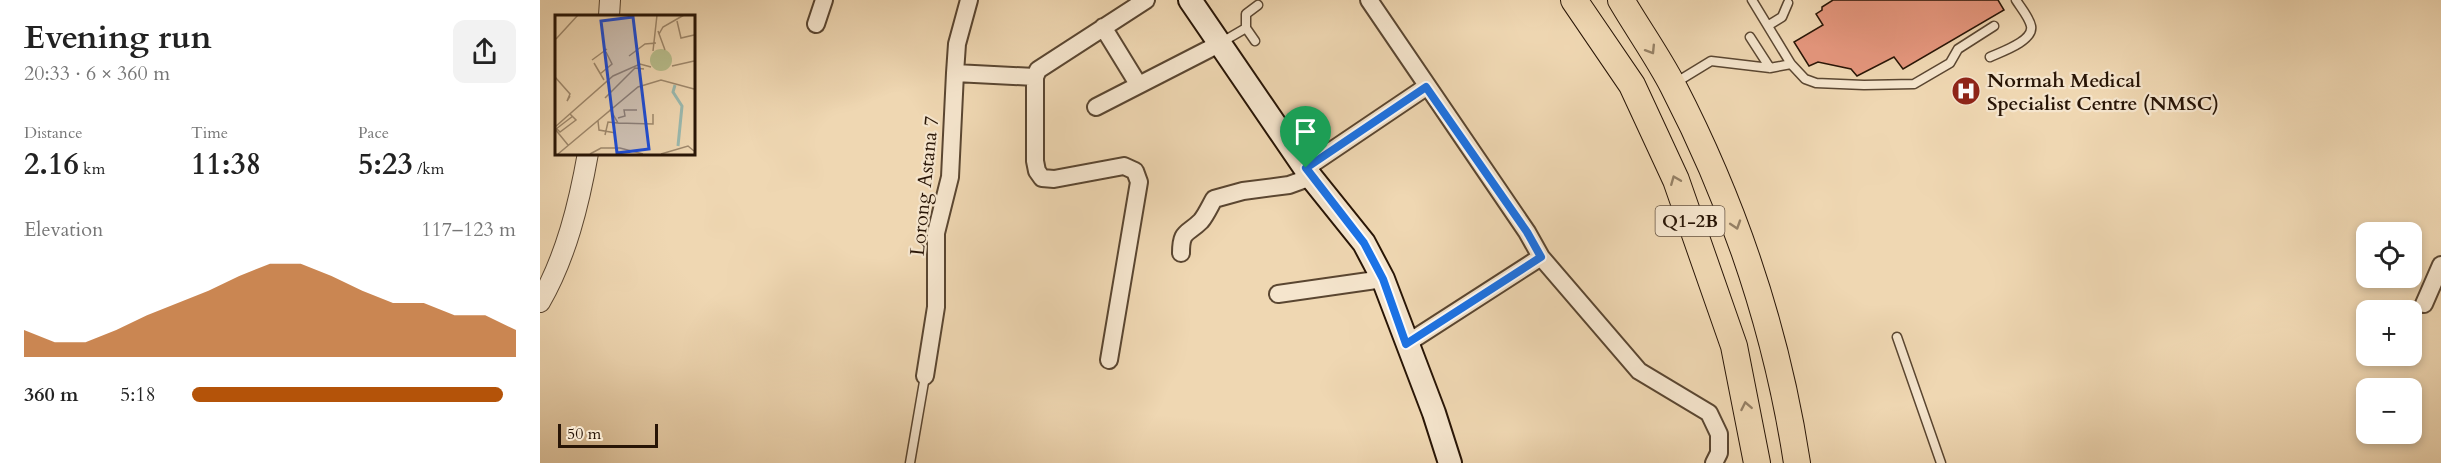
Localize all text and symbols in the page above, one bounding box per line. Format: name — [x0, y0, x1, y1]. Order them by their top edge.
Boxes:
text: Evening run — [24, 15, 212, 60]
inset map — [555, 15, 694, 154]
button: share — [453, 20, 516, 83]
one-way arrow — [1644, 44, 1656, 54]
text: 20:33 · 6 × 360 m — [24, 60, 170, 87]
place label: Normah Medical Specialist Centre (NMSC) — [1987, 67, 2219, 117]
hospital icon: Normah Medical Specialist Centre (NMSC) — [1950, 75, 1982, 107]
pin — [1280, 106, 1331, 168]
street label: Lorong Astana 7 — [904, 115, 945, 257]
icon: arrive — [1289, 115, 1322, 148]
text: Distance — [24, 122, 82, 144]
text: Time — [191, 122, 228, 144]
text: Pace — [358, 122, 389, 144]
text: 2.16 — [24, 144, 79, 185]
text: 11:38 — [191, 144, 261, 185]
text: 5:23 — [358, 144, 413, 185]
text: km — [79, 158, 105, 180]
text: /km — [413, 158, 444, 180]
one-way arrow — [1670, 175, 1682, 186]
road number: Q1-2B — [1656, 206, 1724, 236]
text: Elevation — [24, 216, 103, 243]
text: 117–123 m — [421, 216, 516, 243]
one-way arrow — [1729, 219, 1741, 230]
map controls — [2356, 222, 2422, 444]
button: locate — [2356, 222, 2422, 288]
button: + — [2356, 300, 2422, 366]
button: − — [2356, 378, 2422, 444]
text: 360 m — [24, 381, 79, 408]
text: 5:18 — [120, 381, 156, 408]
one-way arrow — [1740, 401, 1753, 411]
scale bar — [558, 421, 658, 448]
text: 50 m — [567, 423, 601, 445]

